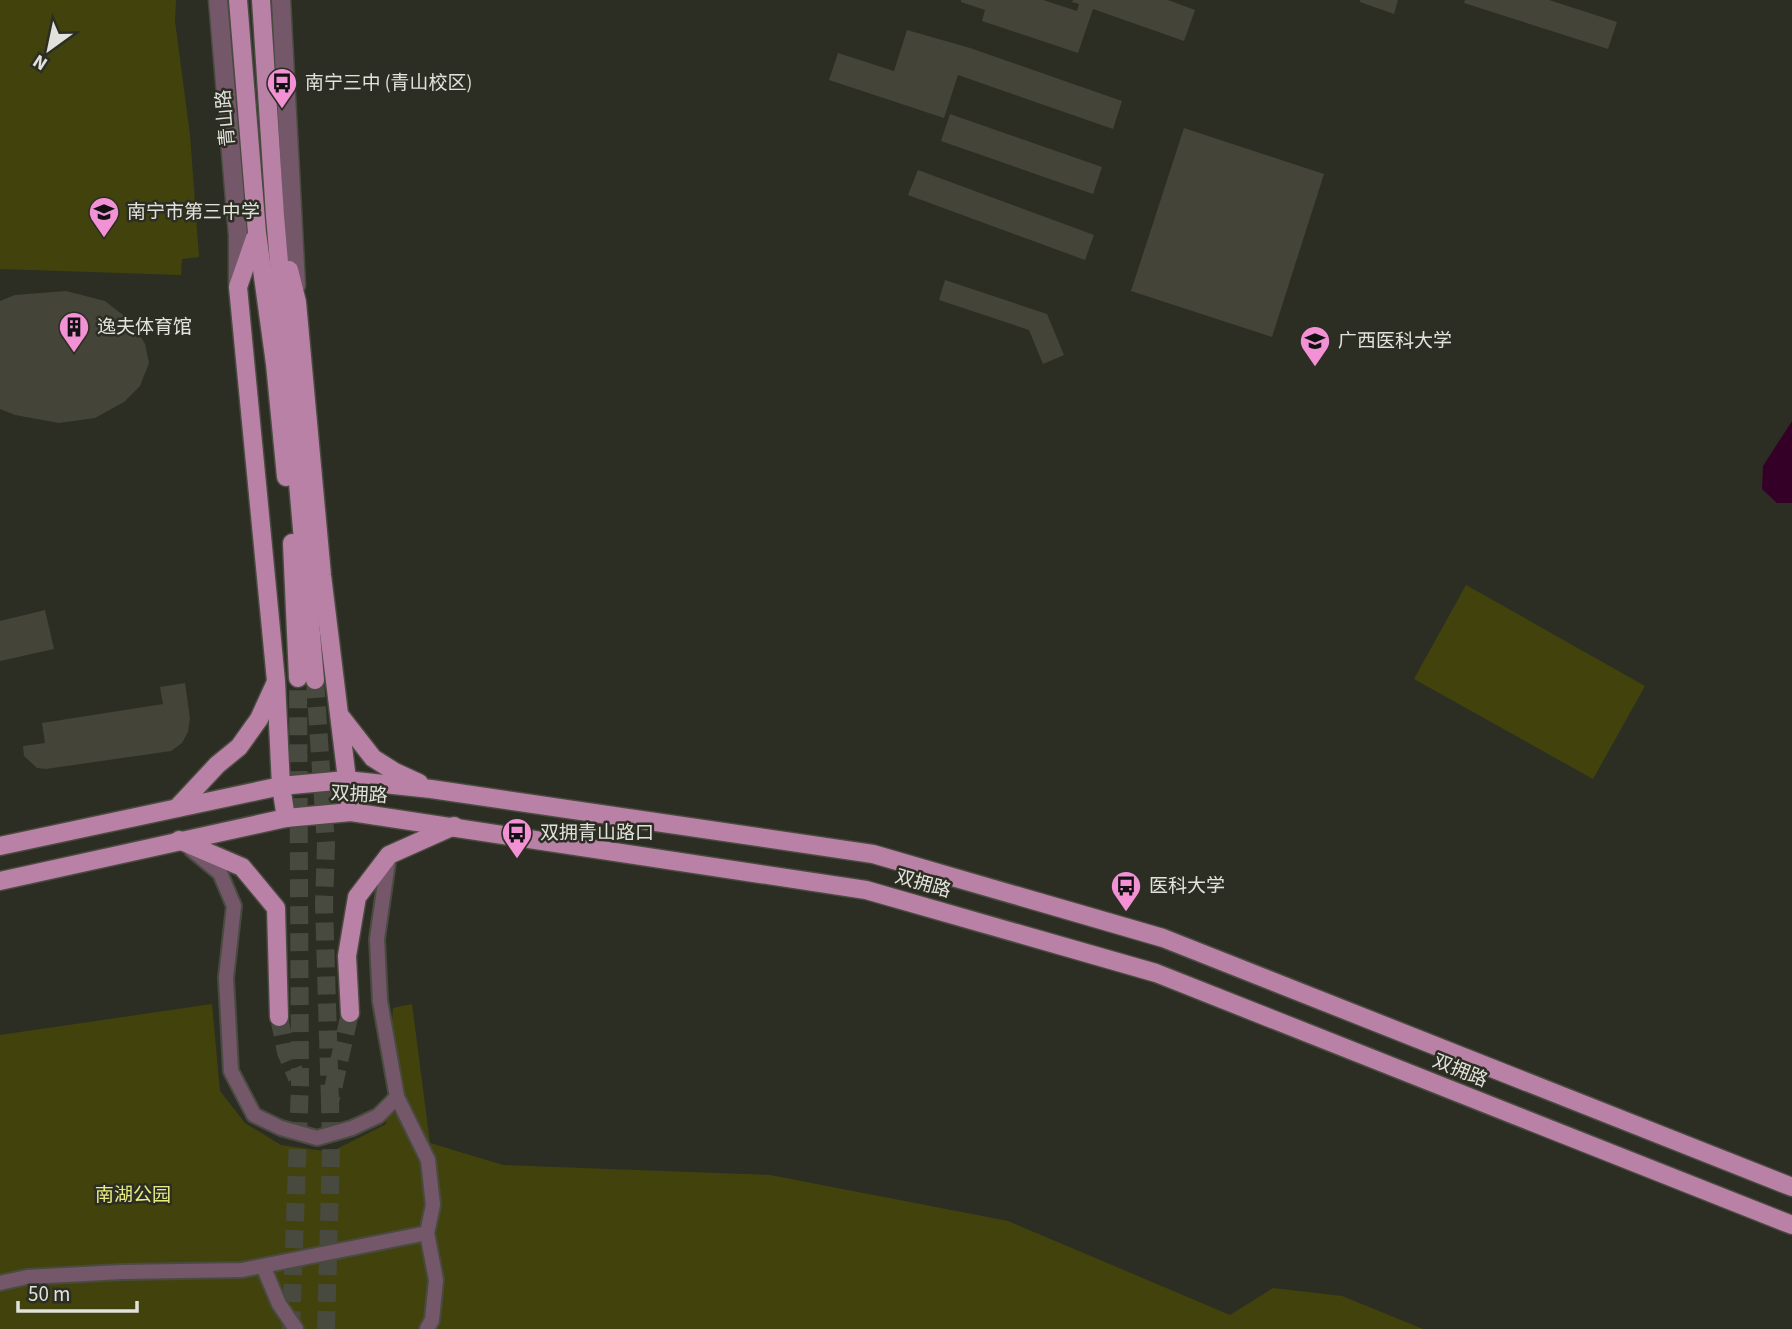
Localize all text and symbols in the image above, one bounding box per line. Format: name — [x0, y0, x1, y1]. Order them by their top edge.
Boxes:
north arrow — [14, 14, 84, 84]
text: N — [28, 47, 53, 77]
bus stop icon: 南宁三中 (青山校区) — [265, 66, 299, 110]
place label: 南宁三中 (青山校区) — [305, 70, 472, 97]
street label: 青山路 — [210, 88, 242, 148]
school or university icon: 南宁市第三中学 — [87, 195, 121, 239]
place label: 南宁市第三中学 — [127, 199, 260, 226]
building icon: 逸夫体育馆 — [57, 310, 91, 354]
place label: 逸夫体育馆 — [97, 314, 192, 341]
school or university icon: 广西医科大学 — [1298, 324, 1332, 368]
place label: 广西医科大学 — [1338, 328, 1452, 355]
street label: 双拥路 — [330, 780, 388, 810]
bus stop icon: 双拥青山路口 — [500, 816, 534, 860]
place label: 双拥青山路口 — [540, 820, 654, 847]
street label: 双拥路 — [892, 863, 954, 905]
bus stop icon: 医科大学 — [1109, 869, 1143, 913]
place label: 医科大学 — [1149, 873, 1225, 900]
street label: 双拥路 — [1429, 1048, 1491, 1094]
park label: 南湖公园 — [95, 1182, 171, 1209]
scale bar — [18, 1270, 136, 1314]
text: 50 m — [28, 1279, 70, 1309]

